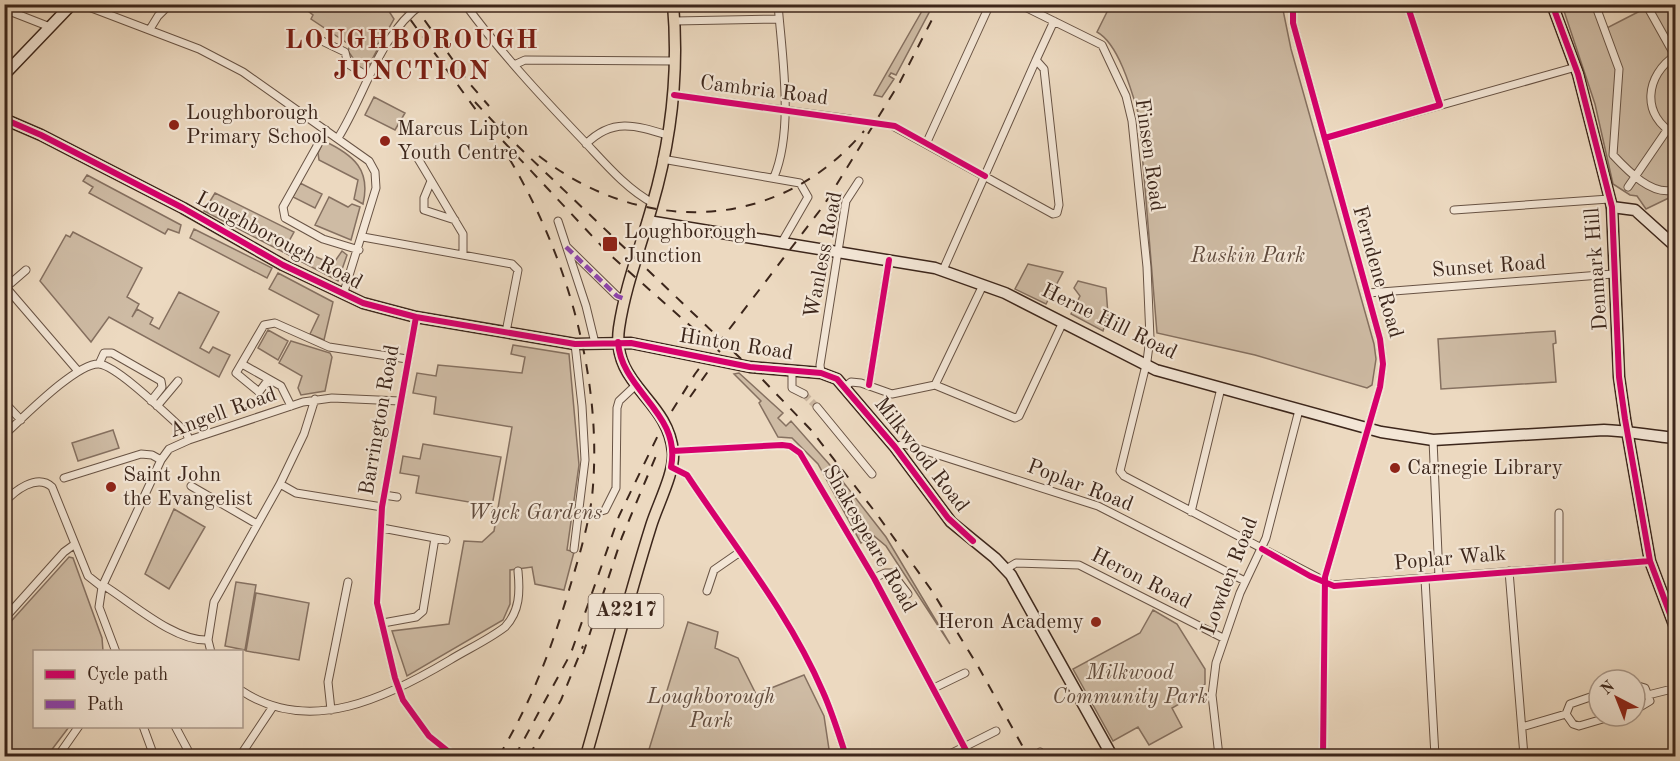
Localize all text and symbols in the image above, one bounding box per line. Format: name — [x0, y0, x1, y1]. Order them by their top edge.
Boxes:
district label: LOUGHBOROUGH JUNCTION — [284, 27, 540, 85]
street label: Cambria Road — [699, 73, 829, 109]
street label: Finsen Road — [1131, 97, 1167, 213]
place label: Loughborough Primary School — [186, 103, 328, 148]
marker: Loughborough Primary School — [167, 118, 181, 132]
place label: Marcus Lipton Youth Centre — [397, 119, 529, 164]
marker: Marcus Lipton Youth Centre — [378, 134, 392, 148]
street label: Loughborough Road — [192, 188, 366, 294]
street label: Wanless Road — [801, 190, 847, 320]
street label: Ferndene Road — [1348, 203, 1406, 341]
street label: Denmark Hill — [1582, 206, 1612, 331]
place label: Loughborough Junction — [624, 222, 757, 267]
marker: Loughborough Junction — [601, 235, 619, 253]
park label: Ruskin Park — [1190, 246, 1305, 267]
street label: Sunset Road — [1431, 253, 1547, 281]
street label: Herne Hill Road — [1038, 280, 1180, 364]
street label: Hinton Road — [677, 326, 795, 364]
street label: Barrington Road — [356, 343, 404, 497]
street label: Angell Road — [167, 384, 279, 442]
street label: Milkwood Road — [870, 394, 972, 516]
street label: Poplar Road — [1024, 456, 1136, 516]
place label: Carnegie Library — [1407, 458, 1563, 479]
marker: Carnegie Library — [1388, 461, 1402, 475]
street label: Shakespeare Road — [818, 462, 920, 616]
place label: Saint John the Evangelist — [123, 465, 253, 510]
marker: Saint John the Evangelist — [104, 480, 118, 494]
park label: Wyck Gardens — [468, 503, 603, 524]
street label: Lowden Road — [1198, 514, 1262, 638]
street label: Poplar Walk — [1393, 544, 1507, 574]
street label: Heron Road — [1088, 545, 1194, 613]
road number: A2217 — [588, 594, 664, 628]
place label: Heron Academy — [938, 612, 1084, 633]
marker: Heron Academy — [1089, 615, 1103, 629]
legend — [33, 650, 243, 728]
park label: Milkwood Community Park — [1052, 663, 1208, 708]
text: Cycle path — [87, 666, 168, 684]
north arrow — [1587, 668, 1647, 728]
text: N — [1598, 678, 1619, 698]
park label: Loughborough Park — [646, 687, 775, 732]
text: Path — [87, 696, 124, 714]

